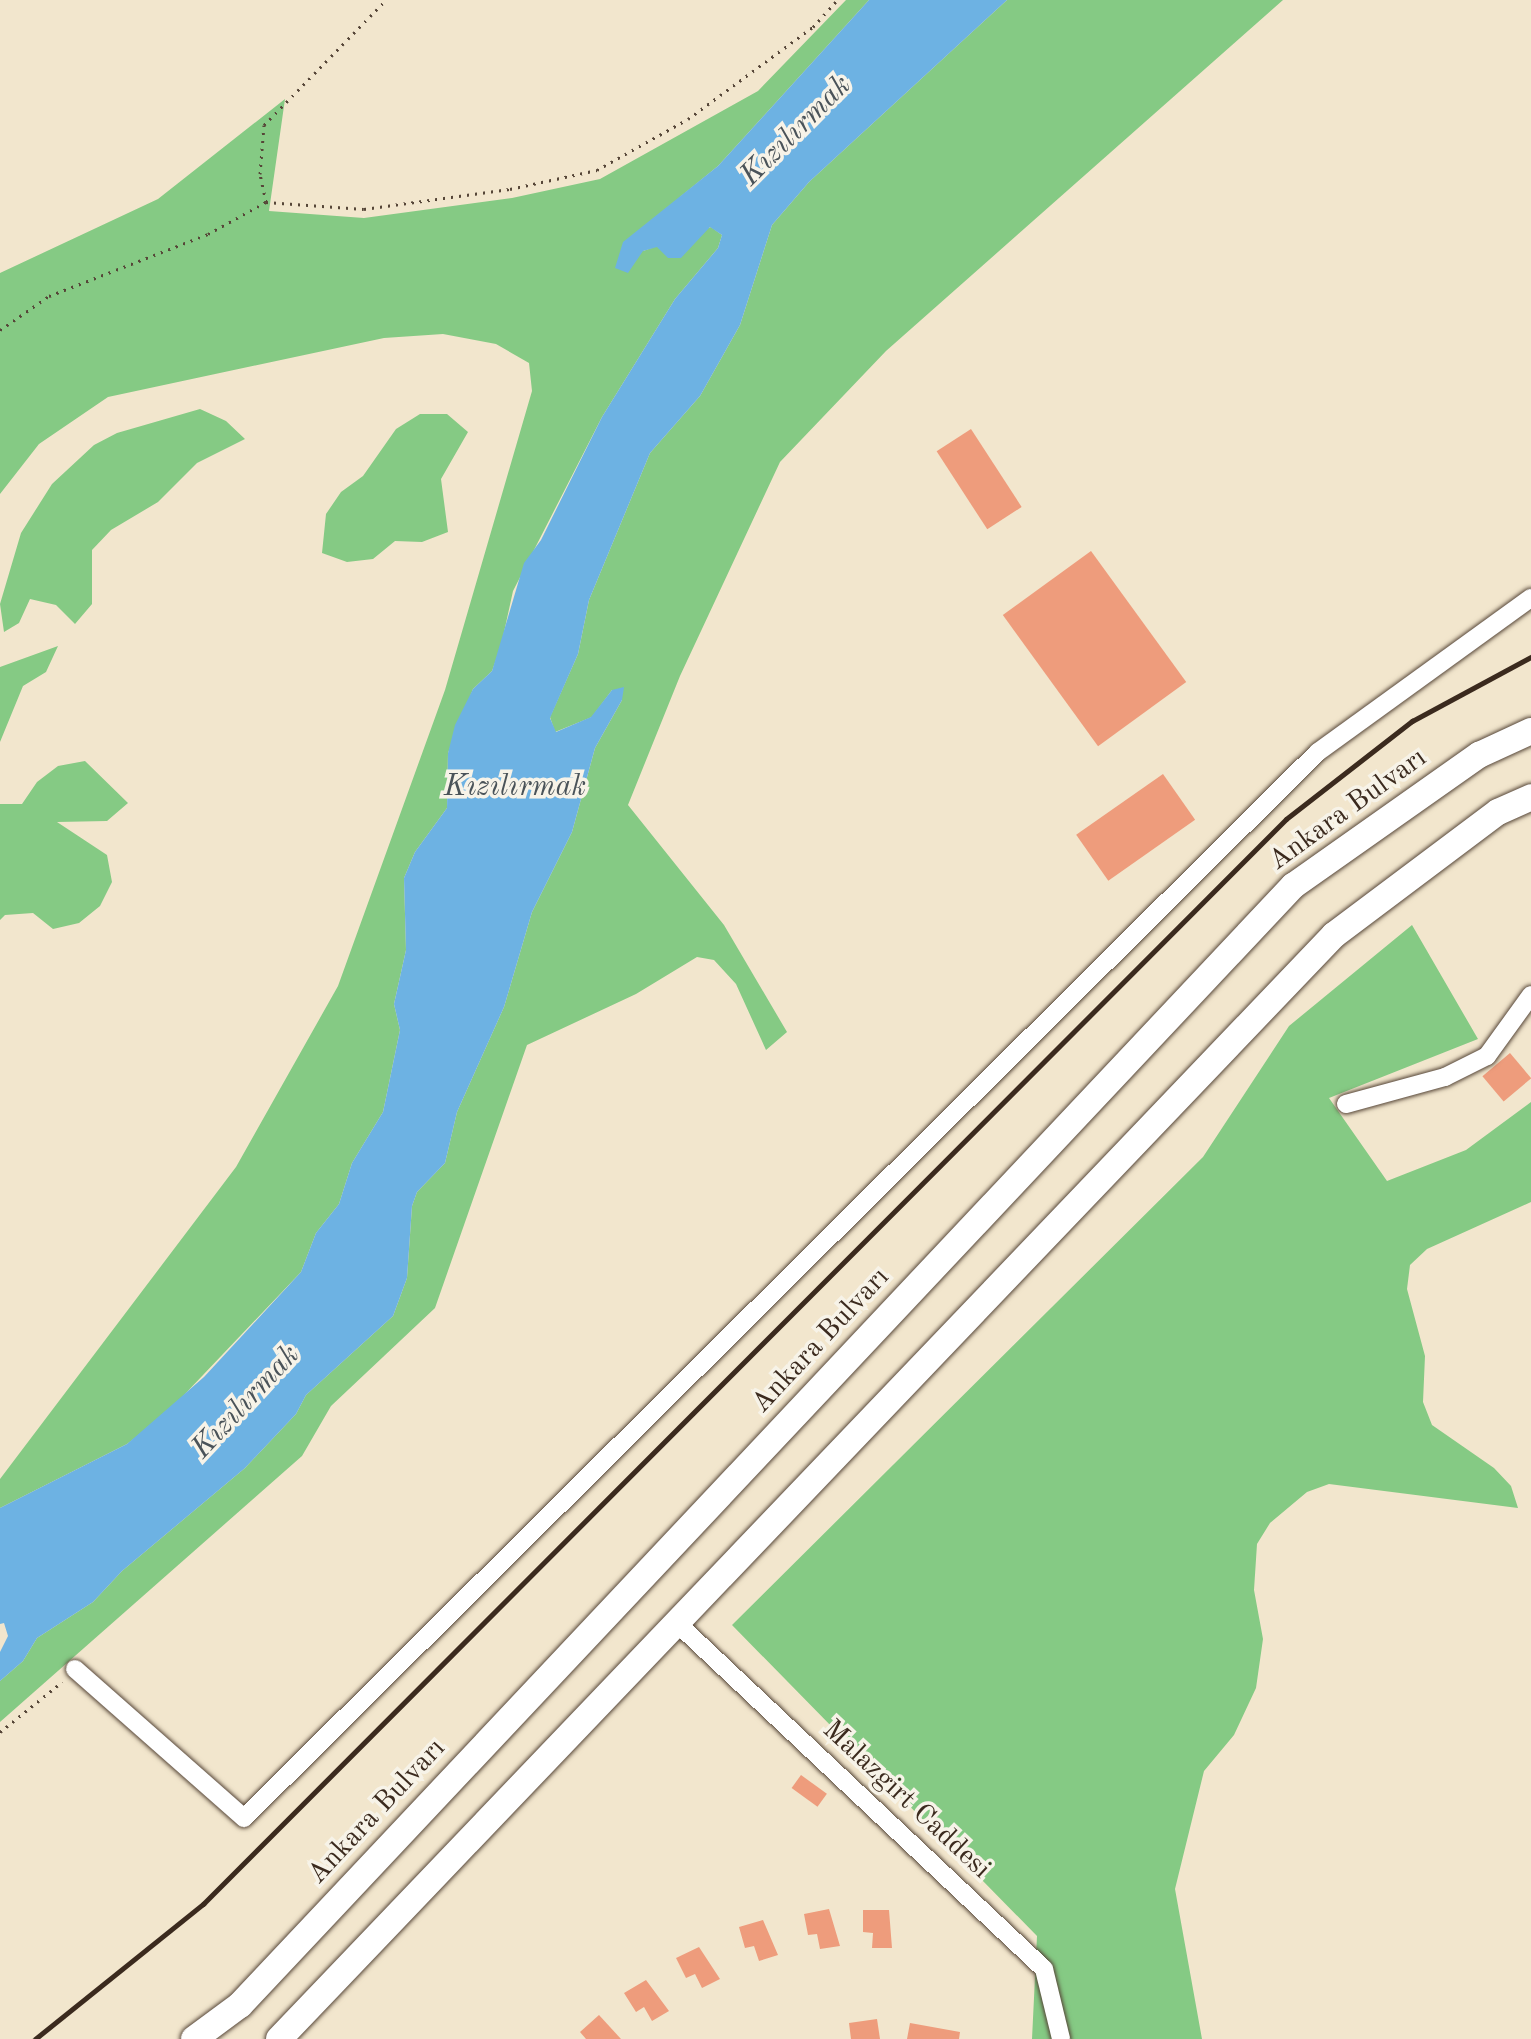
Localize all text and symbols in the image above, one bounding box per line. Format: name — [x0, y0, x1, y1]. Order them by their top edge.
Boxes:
water label: Kızılırmak — [733, 68, 859, 194]
street label: Ankara Bulvarı — [1263, 742, 1433, 878]
water label: Kızılırmak — [444, 769, 586, 805]
street label: Ankara Bulvarı — [745, 1261, 897, 1421]
water label: Kızılırmak — [184, 1338, 308, 1466]
street label: Malazgirt Caddesi — [815, 1714, 997, 1886]
street label: Ankara Bulvarı — [301, 1732, 453, 1892]

